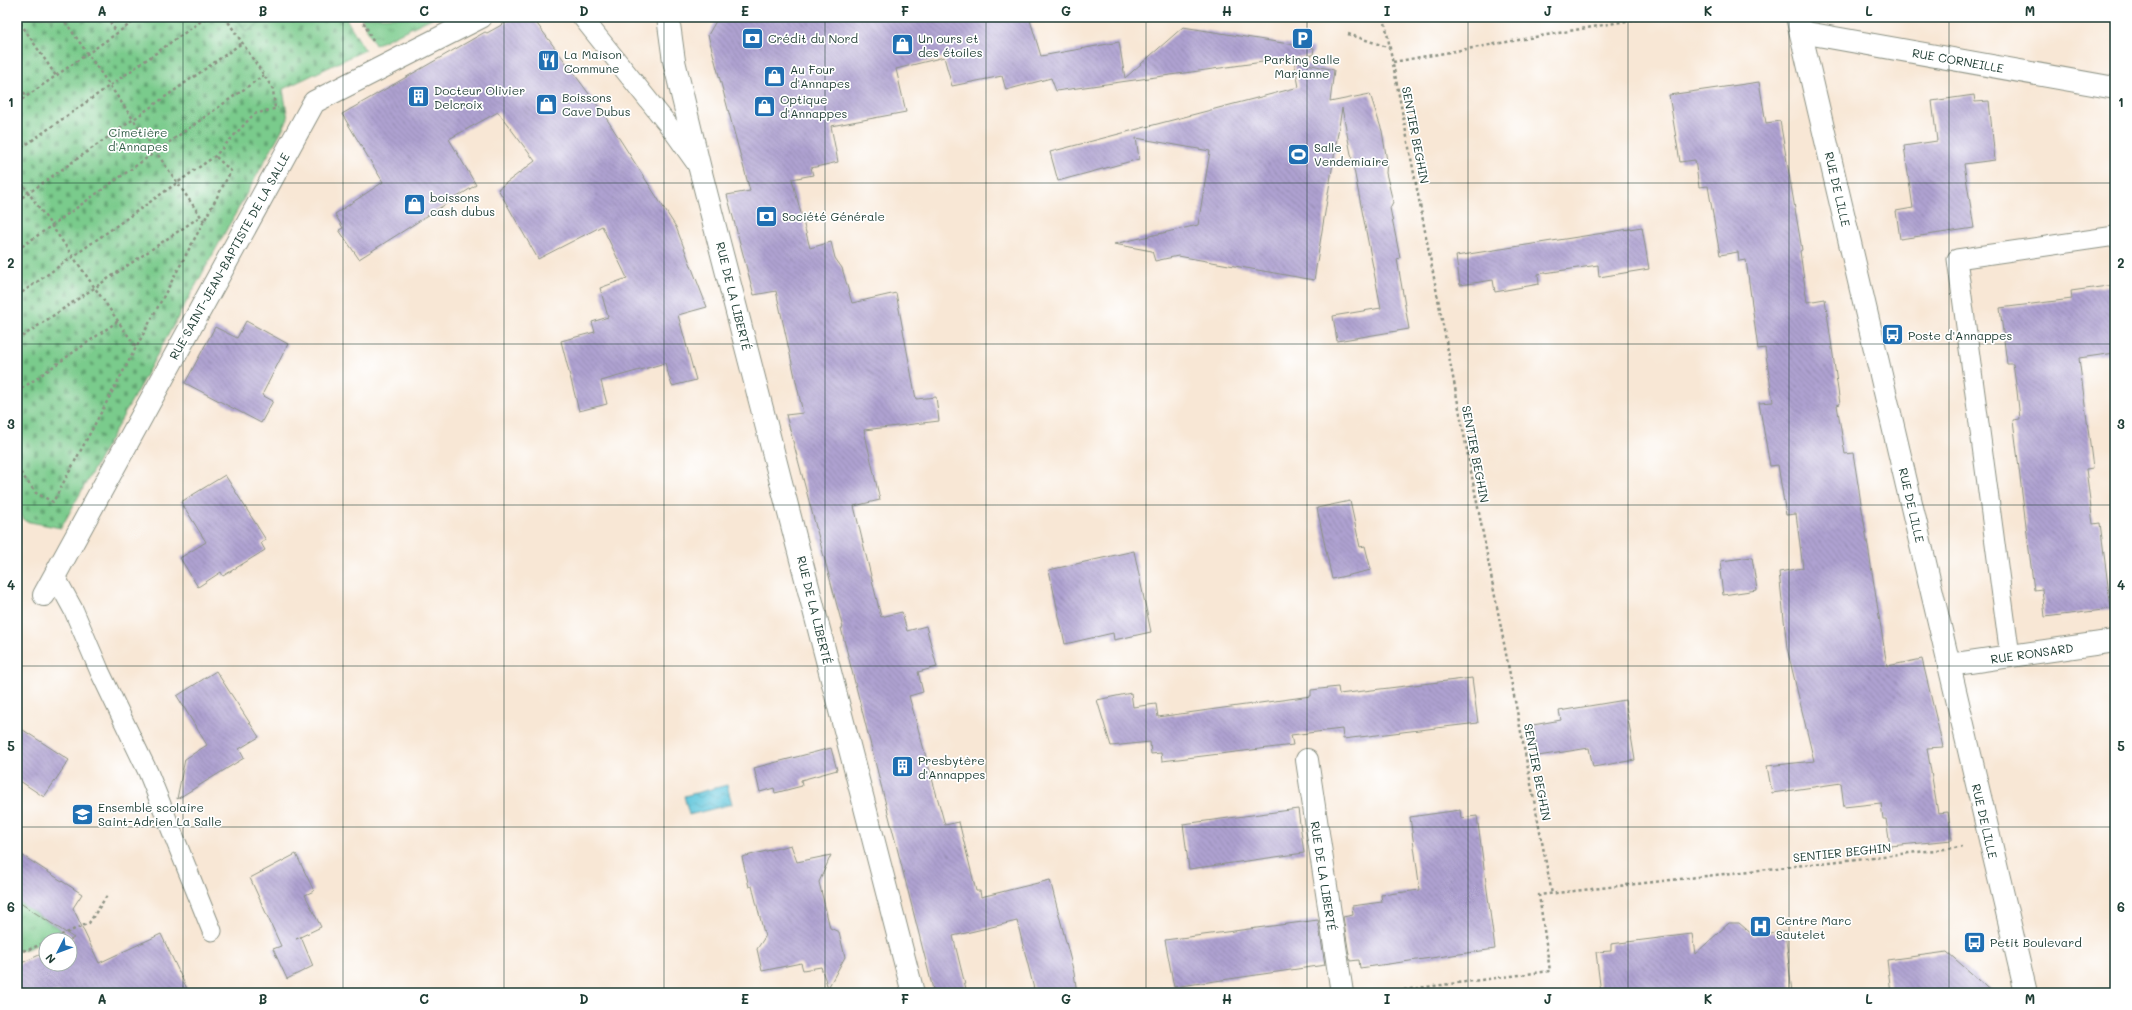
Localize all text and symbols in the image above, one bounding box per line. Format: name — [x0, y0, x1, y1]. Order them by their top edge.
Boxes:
text: A — [97, 2, 107, 19]
text: B — [259, 2, 268, 19]
text: C — [419, 2, 429, 19]
text: D — [579, 2, 589, 19]
text: E — [741, 2, 749, 19]
text: F — [901, 2, 909, 19]
text: G — [1061, 2, 1071, 19]
text: H — [1222, 2, 1232, 19]
text: I — [1384, 2, 1391, 19]
text: J — [1544, 2, 1552, 19]
text: K — [1704, 2, 1713, 19]
text: L — [1865, 2, 1873, 19]
text: M — [2025, 2, 2035, 19]
bank icon: Crédit du Nord — [739, 25, 765, 51]
parking icon: Parking Salle Marianne — [1289, 25, 1315, 51]
place label: Crédit du Nord — [768, 30, 858, 46]
place label: Un ours et des étoiles — [918, 30, 983, 60]
shop icon: Un ours et des étoiles — [889, 32, 915, 58]
street label: RUE CORNEILLE — [1911, 44, 2005, 76]
place label: La Maison Commune — [564, 46, 622, 76]
restaurant icon: La Maison Commune — [535, 48, 561, 74]
place label: Parking Salle Marianne — [1264, 51, 1340, 81]
place label: Au Four d'Annapes — [790, 61, 850, 91]
shop icon: Au Four d'Annapes — [761, 63, 787, 89]
place label: Docteur Olivier Delcroix — [434, 82, 525, 112]
building icon: Docteur Olivier Delcroix — [405, 84, 431, 110]
street label: SENTIER BEGHIN — [1399, 85, 1433, 185]
place label: Boissons Cave Dubus — [562, 89, 631, 119]
shop icon: Boissons Cave Dubus — [534, 91, 560, 117]
place label: Optique d'Annappes — [780, 91, 848, 121]
text: 1 — [8, 93, 14, 110]
shop icon: Optique d'Annappes — [752, 93, 778, 119]
text: 1 — [2118, 93, 2124, 110]
park label: Cimetière d'Annapes — [108, 124, 168, 154]
place label: Salle Vendemiaire — [1314, 139, 1389, 169]
sports icon: Salle Vendemiaire — [1285, 141, 1311, 167]
street label: RUE SAINT-JEAN-BAPTISTE DE LA SALLE — [165, 150, 293, 362]
street label: RUE DE LILLE — [1822, 150, 1854, 228]
place label: boissons cash dubus — [430, 189, 495, 219]
shop icon: boissons cash dubus — [402, 191, 428, 217]
bank icon: Société Générale — [754, 203, 780, 229]
place label: Société Générale — [782, 208, 885, 224]
street label: RUE DE LA LIBERTÉ — [713, 240, 755, 352]
text: 2 — [7, 254, 15, 271]
text: 2 — [2117, 254, 2125, 271]
bus stop icon: Poste d'Annappes — [1879, 322, 1905, 348]
place label: Poste d'Annappes — [1908, 327, 2012, 343]
street label: SENTIER BEGHIN — [1459, 404, 1493, 504]
text: 3 — [7, 415, 15, 432]
text: 3 — [2117, 415, 2125, 432]
street label: RUE DE LILLE — [1896, 466, 1928, 544]
street label: RUE DE LA LIBERTÉ — [794, 554, 836, 666]
text: 4 — [7, 576, 15, 593]
text: 4 — [2117, 576, 2125, 593]
street label: RUE RONSARD — [1990, 639, 2074, 667]
street label: SENTIER BEGHIN — [1521, 722, 1555, 822]
text: 5 — [7, 737, 15, 754]
text: 5 — [2117, 737, 2125, 754]
place label: Presbytère d'Annappes — [918, 752, 986, 782]
building icon: Presbytère d'Annappes — [889, 754, 915, 780]
street label: RUE DE LILLE — [1969, 782, 2001, 860]
place label: Ensemble scolaire Saint-Adrien La Salle — [98, 799, 222, 829]
school or university icon: Ensemble scolaire Saint-Adrien La Salle — [70, 801, 96, 827]
street label: RUE DE LA LIBERTÉ — [1307, 820, 1341, 932]
street label: SENTIER BEGHIN — [1792, 839, 1892, 865]
text: 6 — [7, 898, 15, 915]
text: 6 — [2117, 898, 2125, 915]
place label: Centre Marc Sautelet — [1776, 912, 1851, 942]
hospital icon: Centre Marc Sautelet — [1748, 914, 1774, 940]
bus stop icon: Petit Boulevard — [1961, 929, 1987, 955]
north arrow — [38, 932, 78, 972]
place label: Petit Boulevard — [1990, 934, 2082, 950]
text: N — [42, 951, 59, 967]
text: A — [97, 990, 107, 1007]
text: B — [259, 990, 268, 1007]
text: C — [419, 990, 429, 1007]
text: D — [579, 990, 589, 1007]
text: E — [741, 990, 749, 1007]
text: F — [901, 990, 909, 1007]
text: G — [1061, 990, 1071, 1007]
text: H — [1222, 990, 1232, 1007]
text: I — [1384, 990, 1391, 1007]
text: J — [1544, 990, 1552, 1007]
text: K — [1704, 990, 1713, 1007]
text: L — [1865, 990, 1873, 1007]
text: M — [2025, 990, 2035, 1007]

